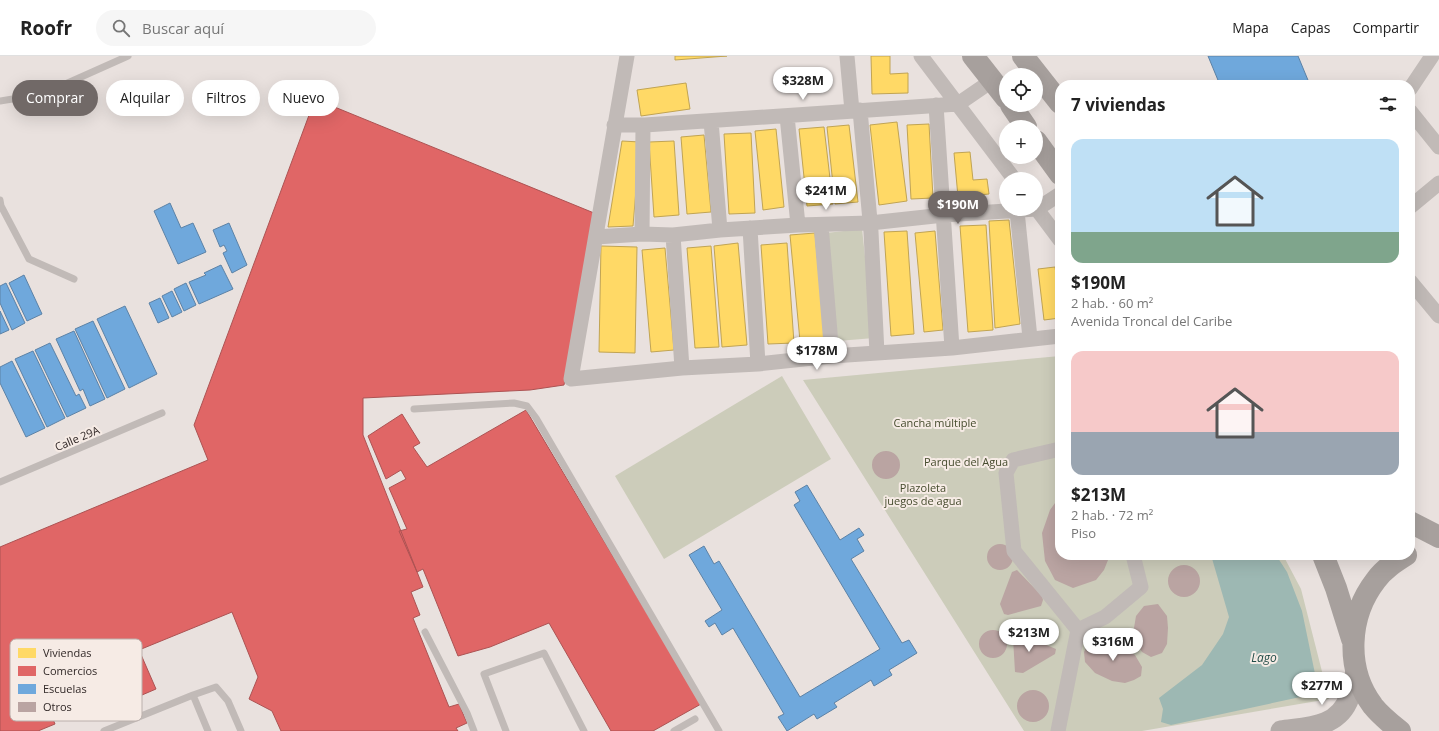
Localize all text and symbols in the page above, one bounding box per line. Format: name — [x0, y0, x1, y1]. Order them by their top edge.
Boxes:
search box — [96, 10, 376, 46]
text: Roofr — [20, 15, 72, 41]
icon: search — [110, 17, 132, 39]
text: Buscar aquí — [142, 18, 224, 38]
text: Mapa — [1232, 18, 1269, 37]
text: Capas — [1291, 18, 1330, 37]
text: Compartir — [1352, 18, 1419, 37]
pin: $328M — [775, 67, 831, 101]
map controls — [999, 68, 1043, 216]
button: locate — [999, 68, 1043, 112]
text: $328M — [782, 71, 824, 89]
chip: Comprar — [12, 80, 98, 116]
chip: Alquilar — [106, 80, 184, 116]
chip: Filtros — [192, 80, 260, 116]
chip: Nuevo — [268, 80, 339, 116]
text: 7 viviendas — [1071, 93, 1166, 116]
icon: filters — [1377, 93, 1399, 115]
button: + — [999, 120, 1043, 164]
icon: home — [1199, 165, 1271, 237]
button: − — [999, 172, 1043, 216]
pin: $241M — [798, 177, 854, 211]
text: $241M — [805, 181, 847, 199]
pin: $190M — [930, 191, 986, 225]
text: $190M — [937, 195, 979, 213]
text: $190M — [1071, 271, 1126, 294]
text: 2 hab. · 60 m² — [1071, 294, 1153, 312]
text: Avenida Troncal del Caribe — [1071, 312, 1232, 330]
pin: $178M — [789, 337, 845, 371]
text: $178M — [796, 341, 838, 359]
icon: home — [1199, 377, 1271, 449]
park label: Cancha múltiple — [894, 415, 976, 430]
street label: Calle 29A — [52, 422, 102, 454]
park label: Parque del Agua — [924, 454, 1008, 469]
park label: Plazoleta juegos de agua — [883, 480, 962, 508]
text: $213M — [1071, 483, 1126, 506]
text: 2 hab. · 72 m² — [1071, 506, 1153, 524]
text: Piso — [1071, 524, 1096, 542]
pin: $213M — [1001, 619, 1057, 653]
text: $213M — [1008, 623, 1050, 641]
pin: $316M — [1085, 628, 1141, 662]
text: $316M — [1092, 632, 1134, 650]
legend — [10, 639, 142, 721]
text: Viviendas — [43, 645, 92, 660]
water label: Lago — [1251, 649, 1277, 666]
text: Comercios — [43, 663, 97, 678]
pin: $277M — [1294, 672, 1350, 706]
text: $277M — [1301, 676, 1343, 694]
text: Escuelas — [43, 681, 87, 696]
text: Otros — [43, 699, 72, 714]

